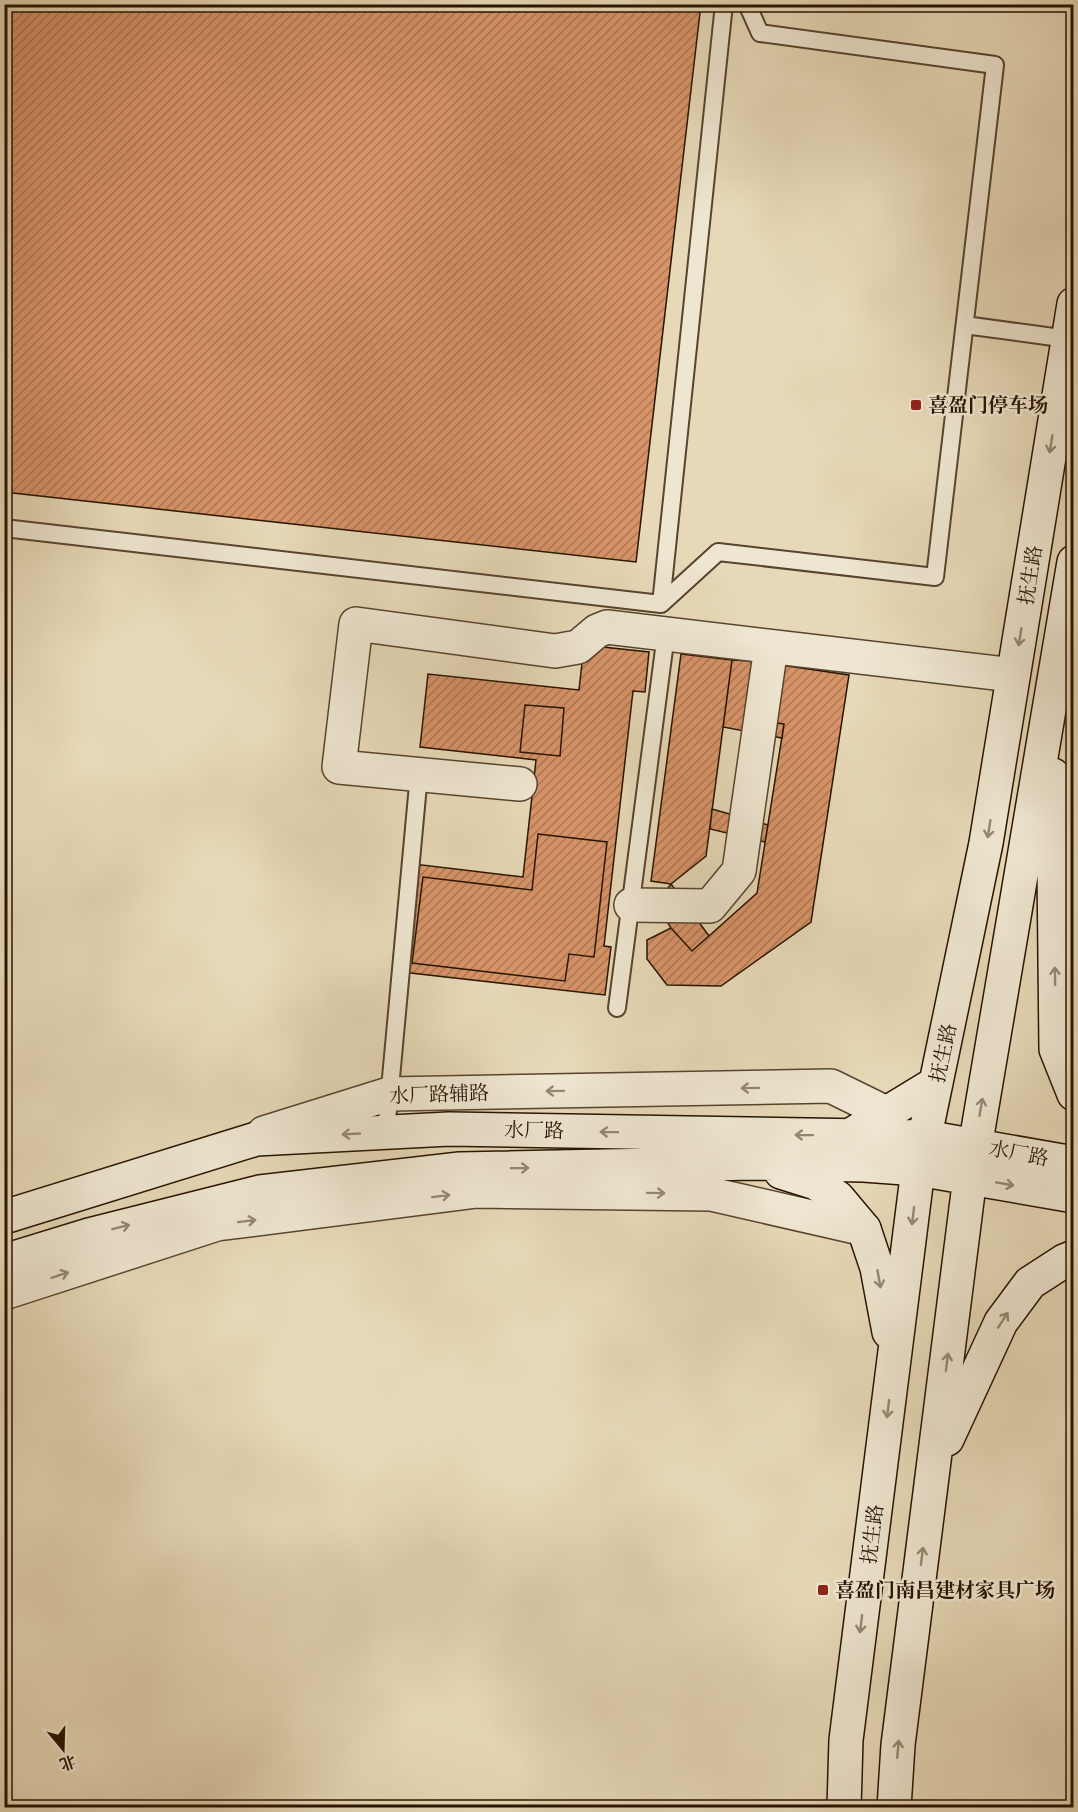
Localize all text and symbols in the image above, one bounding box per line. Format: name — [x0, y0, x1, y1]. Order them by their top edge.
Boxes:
place label: 喜盈门停车场 — [928, 393, 1048, 418]
marker: 喜盈门停车场 — [909, 398, 923, 412]
one-way arrow — [1045, 434, 1056, 454]
street label: 抚生路 — [1013, 543, 1048, 607]
one-way arrow — [1014, 627, 1025, 646]
one-way arrow — [983, 819, 994, 839]
one-way arrow — [1049, 966, 1061, 986]
street label: 抚生路 — [925, 1021, 962, 1085]
street label: 水厂路辅路 — [389, 1080, 489, 1109]
one-way arrow — [740, 1082, 760, 1094]
one-way arrow — [545, 1085, 565, 1097]
one-way arrow — [976, 1097, 987, 1117]
street label: 水厂路 — [504, 1117, 564, 1144]
one-way arrow — [599, 1126, 619, 1137]
one-way arrow — [341, 1128, 361, 1139]
one-way arrow — [794, 1129, 814, 1141]
street label: 水厂路 — [987, 1135, 1051, 1171]
one-way arrow — [510, 1162, 530, 1174]
one-way arrow — [995, 1179, 1014, 1190]
one-way arrow — [646, 1187, 666, 1199]
one-way arrow — [430, 1190, 450, 1201]
one-way arrow — [907, 1205, 918, 1225]
one-way arrow — [237, 1215, 257, 1226]
one-way arrow — [111, 1220, 130, 1232]
one-way arrow — [50, 1268, 69, 1279]
one-way arrow — [874, 1269, 885, 1288]
one-way arrow — [998, 1312, 1010, 1329]
one-way arrow — [941, 1353, 952, 1373]
one-way arrow — [883, 1399, 894, 1419]
street label: 抚生路 — [856, 1503, 889, 1565]
one-way arrow — [917, 1546, 928, 1566]
place label: 喜盈门南昌建材家具广场 — [835, 1578, 1055, 1603]
marker: 喜盈门南昌建材家具广场 — [816, 1583, 830, 1597]
one-way arrow — [855, 1613, 866, 1633]
north arrow — [33, 1719, 93, 1779]
one-way arrow — [893, 1740, 904, 1760]
text: 北 — [57, 1750, 78, 1774]

